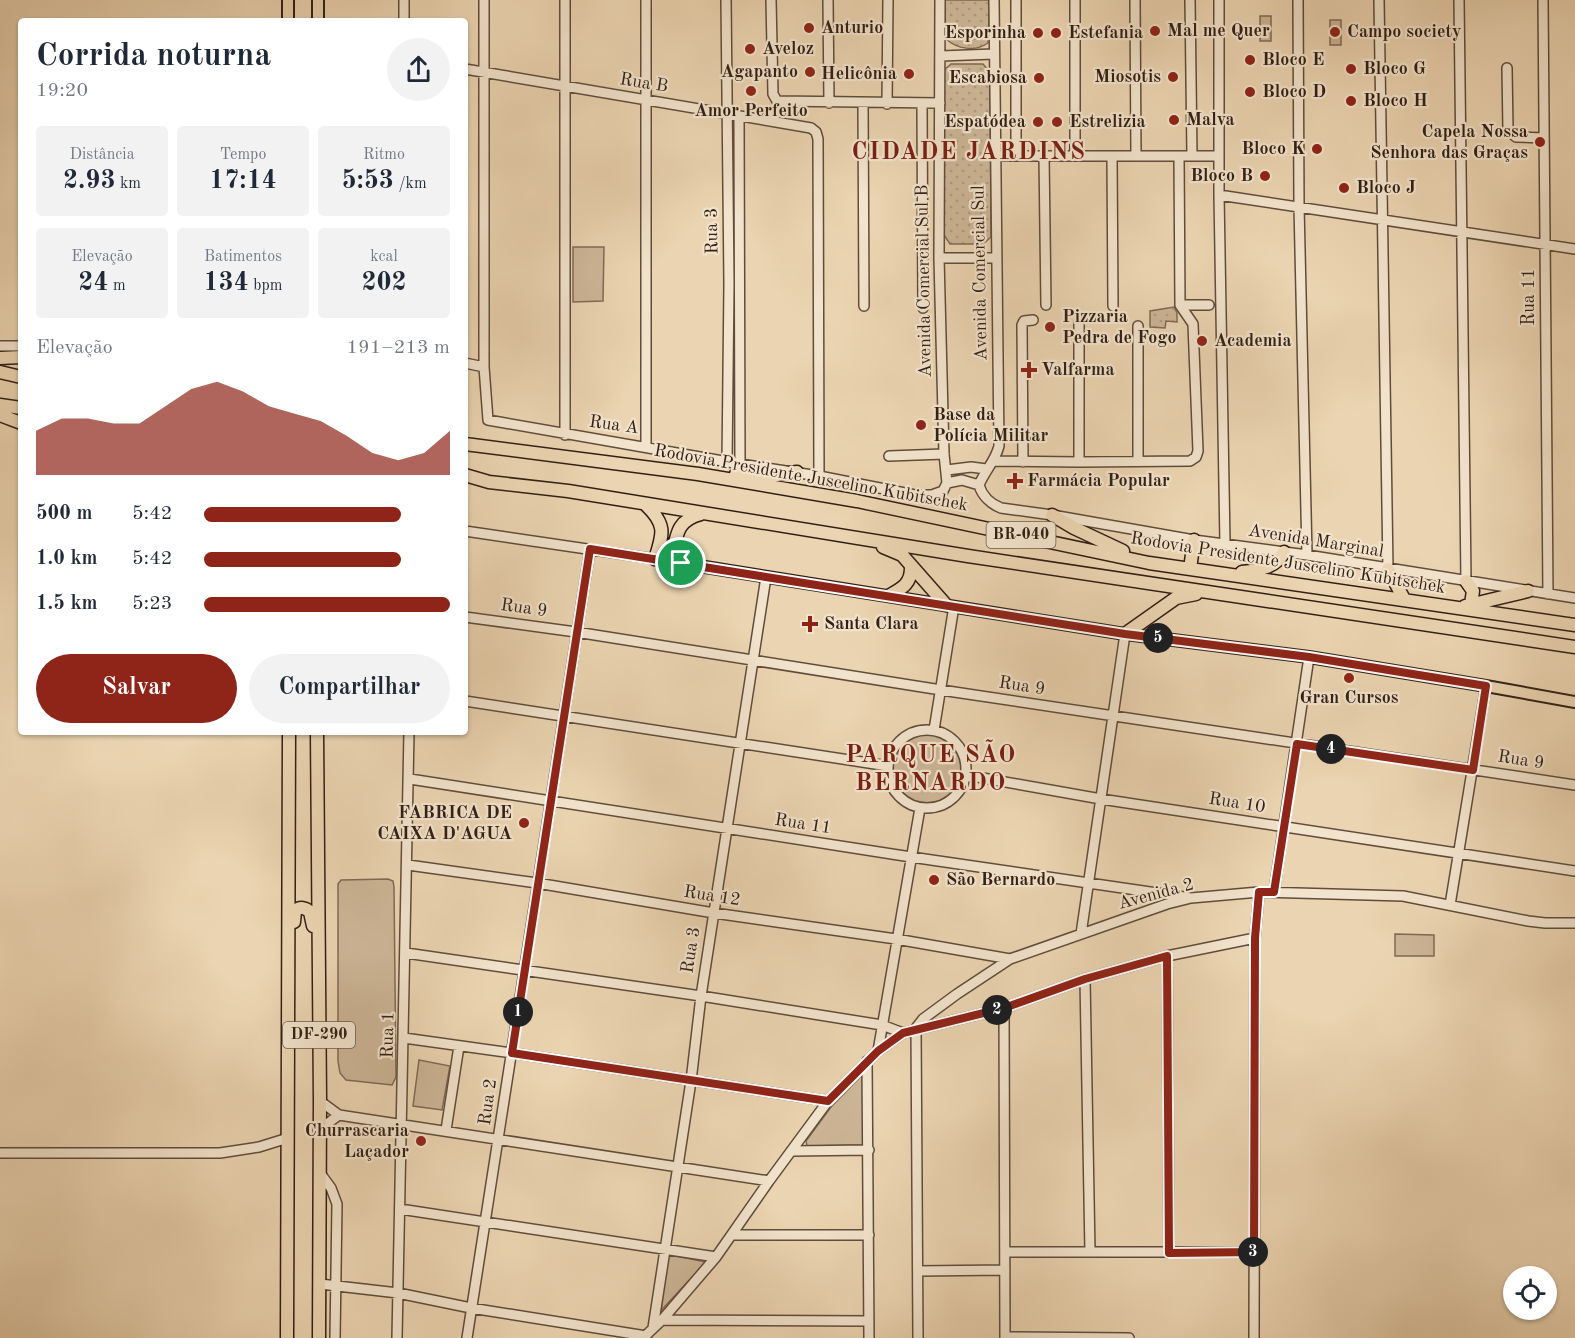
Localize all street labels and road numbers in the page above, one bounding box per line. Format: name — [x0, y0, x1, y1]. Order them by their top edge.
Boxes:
street label: Rua B — [618, 70, 670, 96]
street label: Avenida Comercial Sul B — [913, 184, 935, 378]
street label: Avenida Comercial Sul — [969, 185, 991, 361]
street label: Rua 3 — [703, 207, 721, 255]
street label: Rua 11 — [1520, 268, 1538, 326]
street label: Rua A — [588, 413, 640, 437]
street label: Rodovia Presidente Juscelino Kubitschek — [653, 441, 969, 515]
street label: Avenida Marginal — [1247, 521, 1385, 561]
road number: BR-040 — [986, 522, 1056, 548]
street label: Rodovia Presidente Juscelino Kubitschek — [1129, 529, 1447, 597]
street label: Rua 9 — [500, 596, 548, 620]
street label: Rua 9 — [997, 673, 1047, 699]
street label: Rua 9 — [1496, 747, 1546, 773]
street label: Rua 10 — [1207, 790, 1267, 816]
street label: Rua 11 — [773, 811, 833, 837]
street label: Avenida 2 — [1116, 875, 1196, 913]
street label: Rua 12 — [682, 883, 742, 909]
street label: Rua 3 — [678, 925, 704, 975]
street label: Rua 1 — [379, 1011, 397, 1059]
road number: DF-290 — [283, 1022, 355, 1048]
street label: Rua 2 — [476, 1078, 500, 1126]

